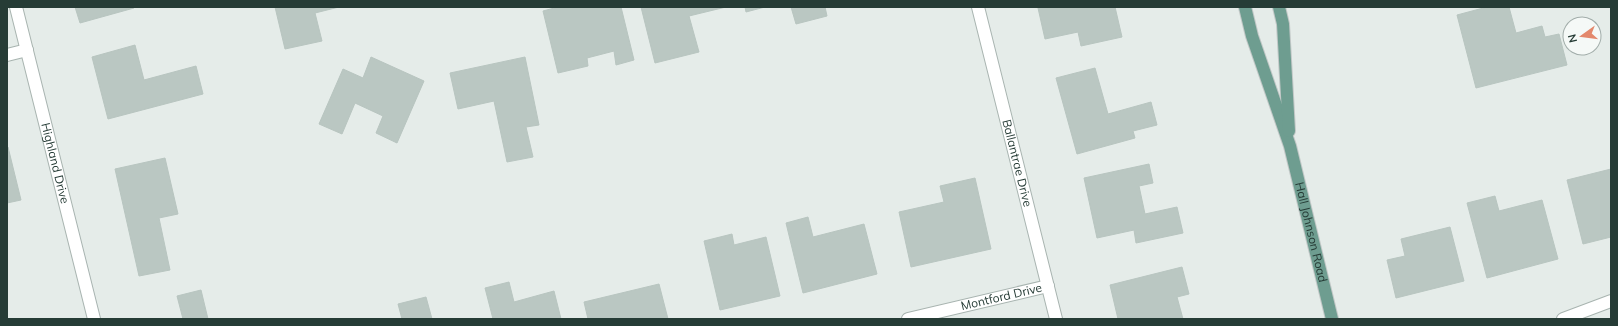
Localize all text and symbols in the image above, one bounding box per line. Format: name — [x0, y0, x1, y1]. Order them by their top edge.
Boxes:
north arrow — [1562, 16, 1602, 56]
text: N — [1564, 33, 1580, 44]
street label: Ballantrae Drive — [999, 118, 1036, 208]
street label: Highland Drive — [38, 121, 73, 205]
street label: Hall Johnson Road — [1292, 181, 1331, 284]
street label: Montford Drive — [959, 280, 1043, 313]

